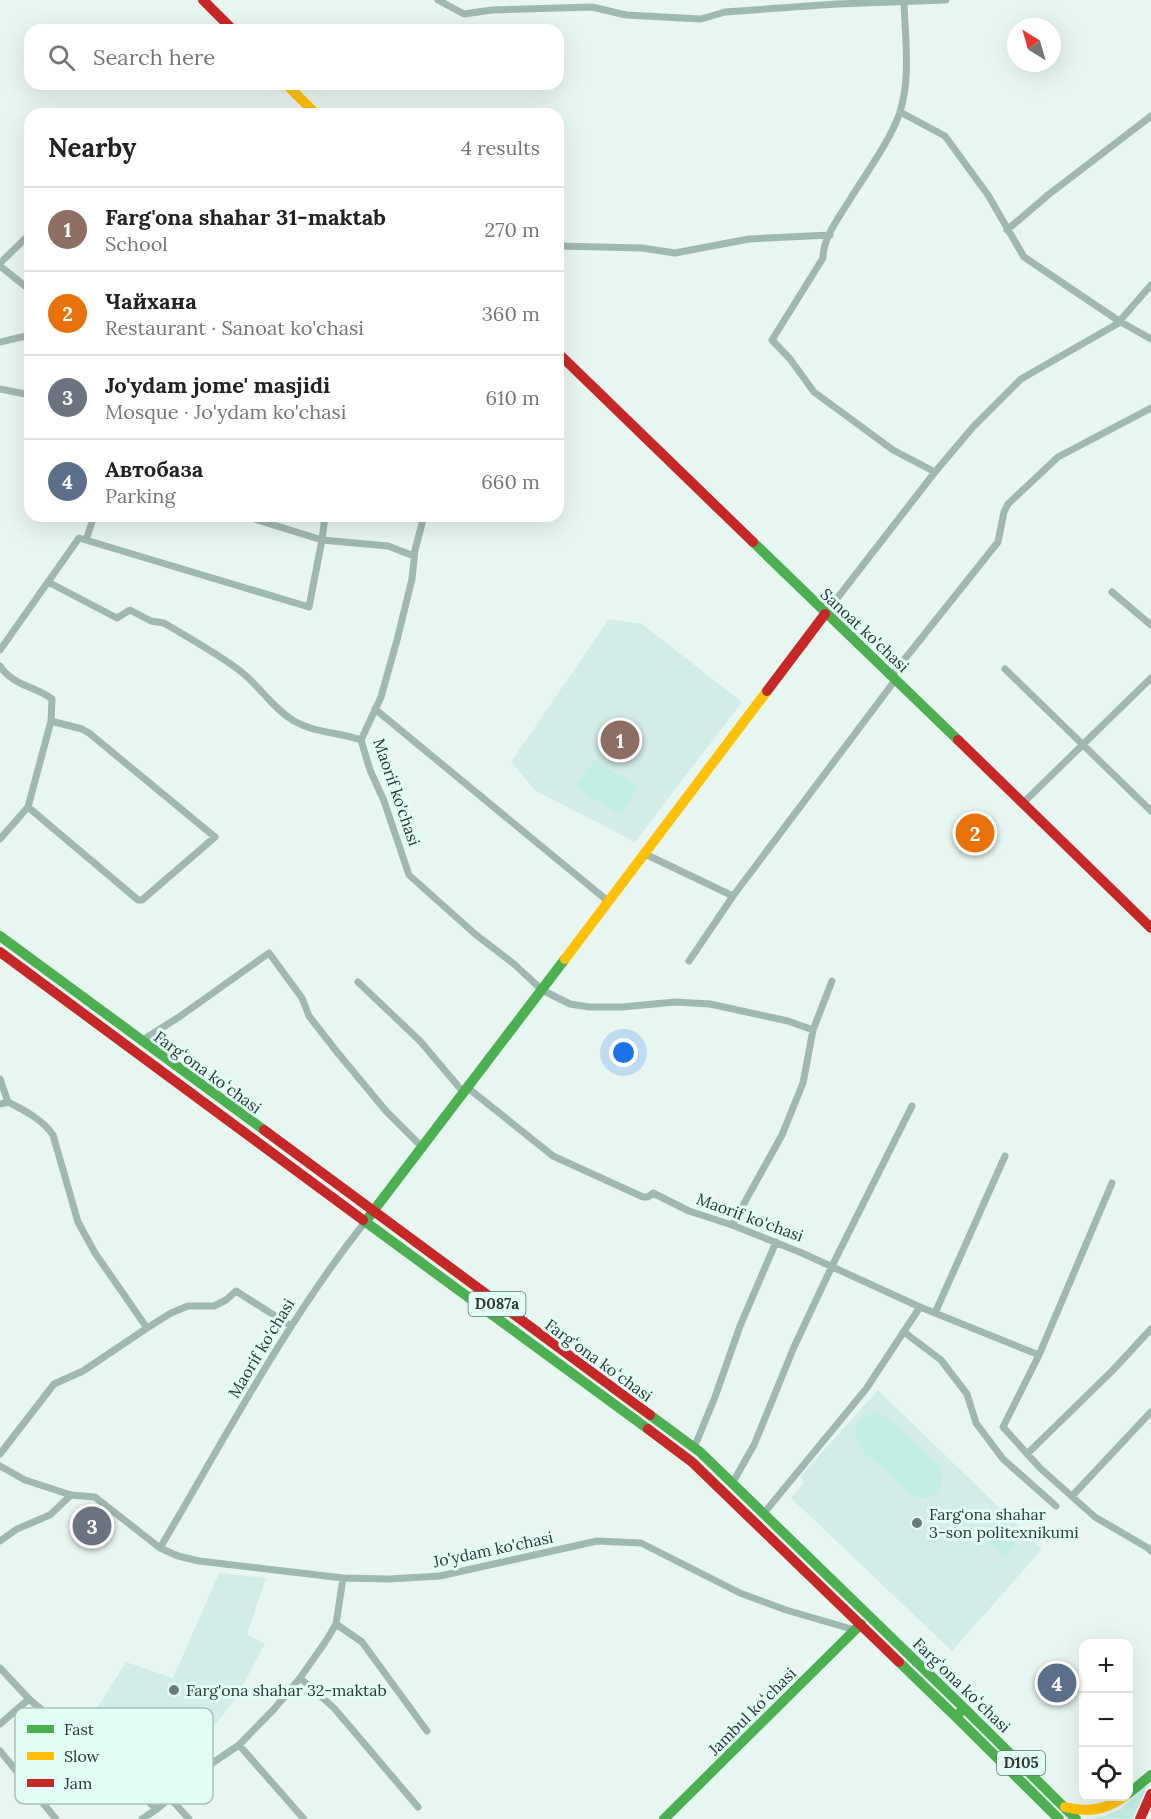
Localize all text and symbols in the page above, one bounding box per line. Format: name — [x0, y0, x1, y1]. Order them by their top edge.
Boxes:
north arrow — [1007, 18, 1061, 72]
search box — [24, 24, 564, 90]
icon: search — [45, 41, 78, 74]
text: Search here — [93, 43, 215, 71]
text: Nearby — [48, 131, 136, 164]
text: 4 results — [461, 135, 540, 160]
text: Farg'ona shahar 31-maktab — [105, 203, 386, 231]
text: 1 — [63, 217, 72, 242]
text: 270 m — [484, 217, 540, 242]
text: School — [105, 231, 168, 256]
text: Чайхана — [105, 287, 197, 315]
text: 2 — [62, 301, 73, 326]
text: 360 m — [482, 301, 540, 326]
text: Restaurant · Sanoat ko'chasi — [105, 315, 364, 340]
text: Jo'ydam jome' masjidi — [105, 371, 330, 399]
text: 3 — [62, 385, 73, 410]
text: 610 m — [486, 385, 540, 410]
text: Mosque · Jo'ydam ko'chasi — [105, 399, 346, 424]
text: Автобаза — [105, 455, 203, 483]
text: 4 — [62, 469, 73, 494]
text: 660 m — [481, 469, 540, 494]
text: Parking — [105, 483, 175, 508]
street label: Sanoat ko'chasi — [817, 584, 913, 676]
pin: 1 — [600, 718, 640, 762]
street label: Maorif ko'chasi — [369, 736, 425, 848]
pin: 2 — [956, 810, 994, 856]
street label: Fargʻona koʻchasi — [150, 1026, 266, 1118]
your location — [609, 1038, 638, 1067]
street label: Maorif ko'chasi — [694, 1188, 806, 1246]
road number: D087a — [468, 1292, 526, 1316]
street label: Maorif ko'chasi — [224, 1295, 298, 1401]
street label: Fargʻona koʻchasi — [541, 1314, 657, 1406]
pin: 3 — [72, 1504, 112, 1549]
place label: Farg‘ona shahar 3-son politexnikumi — [929, 1504, 1079, 1542]
marker: Farg‘ona shahar 3-son politexnikumi — [910, 1516, 924, 1530]
street label: Jo'ydam ko'chasi — [430, 1527, 555, 1572]
street label: Fargʻona koʻchasi — [909, 1633, 1015, 1737]
map controls — [1079, 1639, 1133, 1801]
button: + — [1079, 1639, 1133, 1693]
pin: 4 — [1038, 1660, 1076, 1706]
street label: Jambul koʻchasi — [703, 1663, 800, 1760]
place label: Farg'ona shahar 32-maktab — [186, 1680, 387, 1700]
marker: Farg'ona shahar 32-maktab — [167, 1683, 181, 1697]
button: − — [1079, 1693, 1133, 1747]
legend — [15, 1708, 213, 1804]
text: Fast — [64, 1719, 95, 1739]
text: Slow — [64, 1746, 100, 1766]
button: locate — [1079, 1747, 1133, 1801]
road number: D105 — [997, 1751, 1045, 1775]
text: Jam — [63, 1773, 92, 1793]

